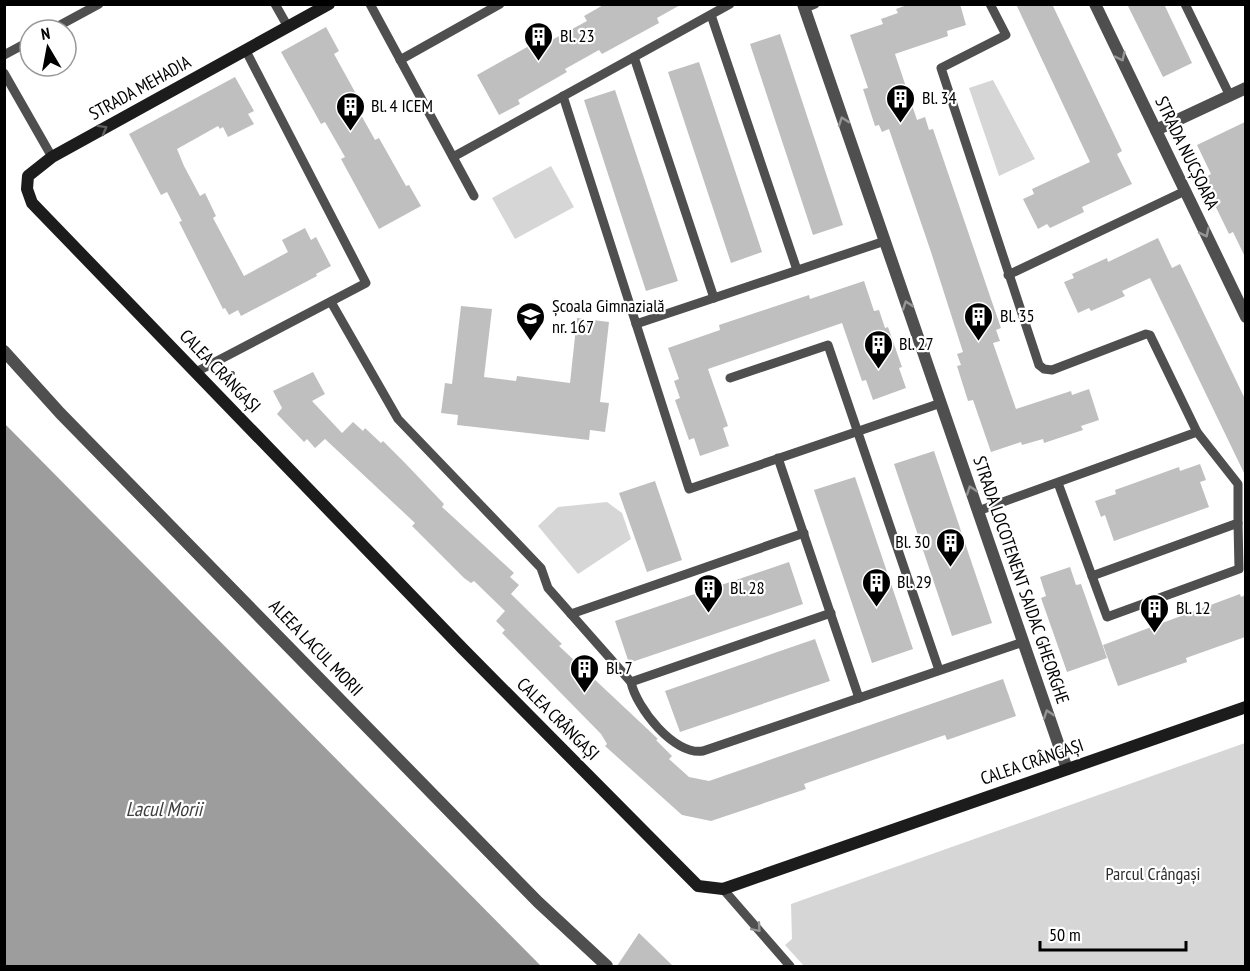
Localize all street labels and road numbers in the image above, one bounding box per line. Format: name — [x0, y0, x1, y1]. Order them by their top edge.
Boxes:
street label: STRADA MEHADIA — [85, 50, 195, 125]
street label: STRADA NUCȘOARA — [1150, 92, 1225, 214]
street label: CALEA CRÂNGAȘI — [175, 324, 266, 417]
street label: STRADA LOCOTENENT SAIDAC GHEORGHE — [968, 453, 1075, 707]
street label: ALEEA LACUL MORII — [264, 595, 368, 701]
street label: CALEA CRÂNGAȘI — [512, 673, 604, 765]
street label: CALEA CRÂNGAȘI — [977, 733, 1086, 790]

